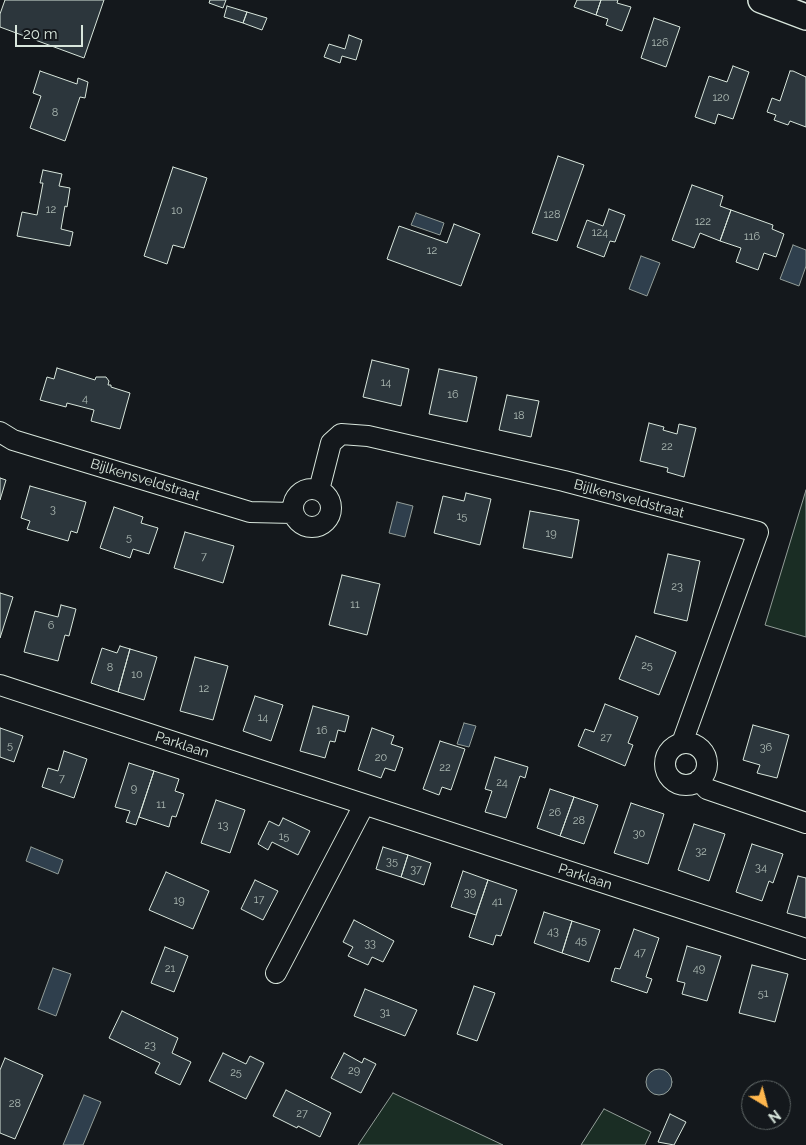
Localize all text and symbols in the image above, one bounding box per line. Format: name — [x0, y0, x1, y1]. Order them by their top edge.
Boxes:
scale bar — [18, 15, 85, 47]
text: 20 m — [23, 25, 58, 43]
house number: 126 — [651, 36, 669, 50]
house number: 120 — [712, 91, 730, 105]
house number: 8 — [52, 106, 58, 120]
house number: 12 — [46, 203, 56, 217]
house number: 10 — [171, 204, 183, 218]
house number: 128 — [544, 208, 560, 222]
house number: 122 — [695, 215, 711, 229]
house number: 124 — [592, 226, 608, 240]
house number: 116 — [744, 230, 760, 244]
house number: 12 — [427, 244, 437, 258]
house number: 14 — [381, 376, 391, 390]
house number: 16 — [447, 388, 459, 402]
house number: 4 — [82, 392, 88, 406]
house number: 18 — [513, 409, 525, 423]
house number: 22 — [661, 440, 673, 454]
street label: Bijlkensveldstraat — [88, 455, 202, 505]
street label: Bijlkensveldstraat — [572, 476, 686, 522]
house number: 3 — [50, 503, 56, 517]
house number: 15 — [457, 510, 467, 524]
house number: 19 — [545, 527, 557, 541]
house number: 5 — [126, 531, 132, 545]
house number: 7 — [201, 550, 207, 564]
house number: 23 — [671, 580, 683, 594]
house number: 11 — [350, 598, 360, 612]
house number: 6 — [48, 619, 54, 633]
house number: 25 — [641, 659, 653, 673]
house number: 8 — [107, 661, 113, 675]
house number: 10 — [131, 668, 143, 682]
house number: 12 — [199, 682, 209, 696]
house number: 14 — [258, 711, 268, 725]
house number: 16 — [316, 724, 328, 738]
street label: Parklaan — [153, 728, 211, 762]
house number: 27 — [600, 731, 612, 745]
house number: 5 — [7, 739, 13, 753]
house number: 36 — [760, 741, 772, 755]
house number: 20 — [375, 751, 387, 765]
house number: 22 — [439, 761, 451, 775]
house number: 7 — [59, 772, 65, 786]
house number: 24 — [496, 776, 508, 790]
house number: 9 — [131, 782, 137, 796]
house number: 11 — [156, 798, 166, 812]
house number: 26 — [549, 806, 561, 820]
house number: 28 — [573, 814, 585, 828]
house number: 13 — [218, 819, 228, 833]
house number: 30 — [633, 827, 645, 841]
house number: 15 — [279, 830, 289, 844]
house number: 32 — [695, 845, 707, 859]
house number: 35 — [386, 855, 398, 869]
street label: Parklaan — [556, 860, 614, 894]
house number: 34 — [755, 861, 767, 875]
house number: 37 — [410, 863, 422, 877]
house number: 39 — [464, 886, 476, 900]
house number: 17 — [254, 893, 264, 907]
house number: 19 — [173, 894, 185, 908]
house number: 41 — [492, 895, 502, 909]
house number: 43 — [547, 925, 559, 939]
house number: 45 — [575, 934, 587, 948]
house number: 33 — [364, 937, 376, 951]
house number: 47 — [634, 946, 646, 960]
house number: 21 — [165, 962, 175, 976]
house number: 49 — [693, 962, 705, 976]
house number: 51 — [758, 987, 768, 1001]
house number: 31 — [380, 1006, 390, 1020]
house number: 23 — [144, 1039, 156, 1053]
house number: 29 — [348, 1064, 360, 1078]
house number: 25 — [230, 1066, 242, 1080]
north arrow — [741, 1080, 791, 1130]
house number: 28 — [9, 1097, 21, 1111]
house number: 27 — [296, 1107, 308, 1121]
text: N — [765, 1107, 784, 1126]

